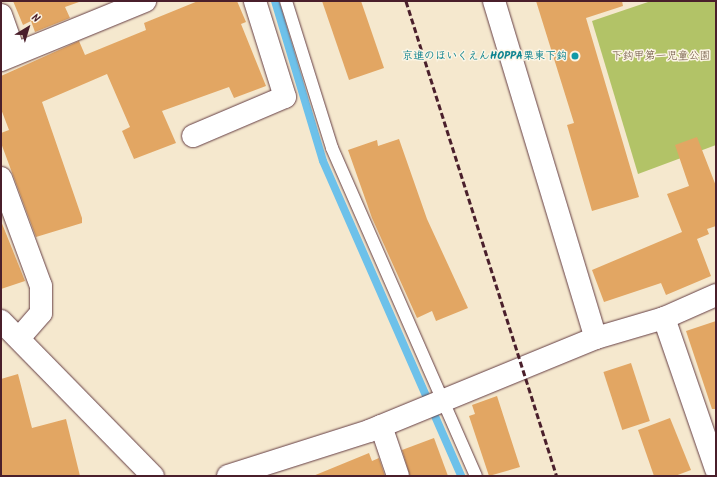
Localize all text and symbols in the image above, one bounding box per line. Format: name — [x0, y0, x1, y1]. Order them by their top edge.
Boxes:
north arrow — [8, 8, 48, 48]
text: N — [27, 9, 44, 28]
place label: 京進のほいくえんHOPPA栗東下鈎 — [402, 49, 567, 63]
park label: 下鈎甲第一児童公園 — [612, 49, 710, 63]
marker: 京進のほいくえんHOPPA栗東下鈎 — [570, 51, 580, 61]

